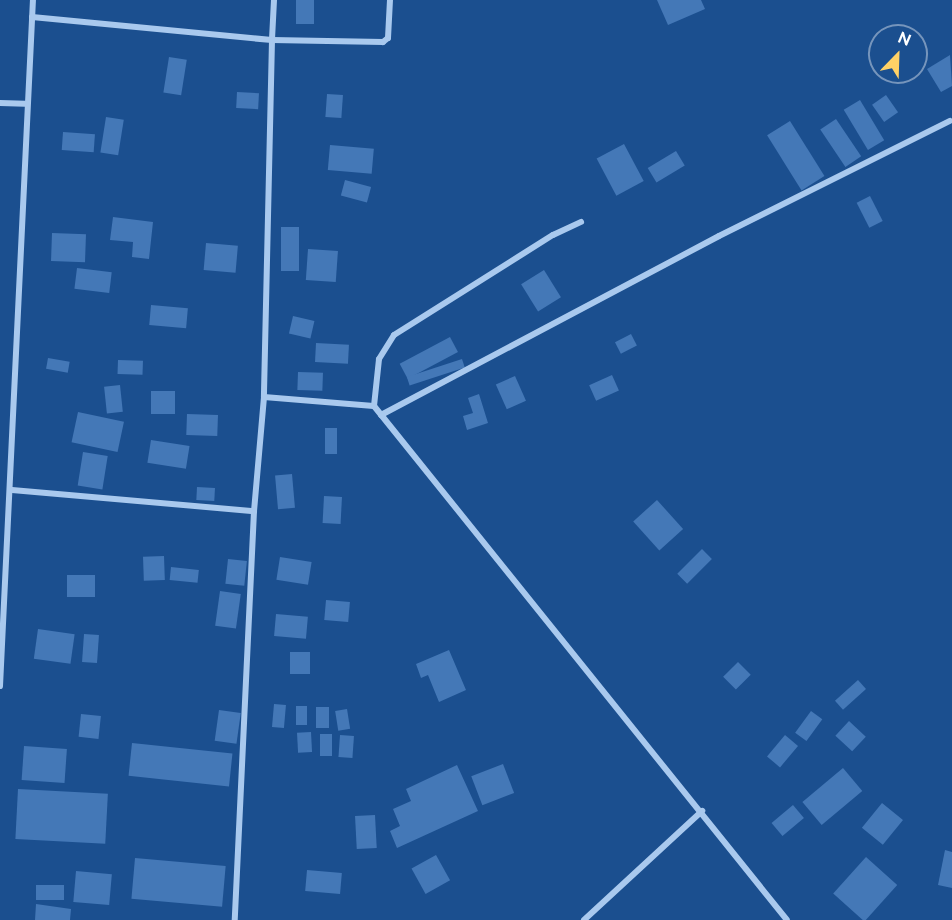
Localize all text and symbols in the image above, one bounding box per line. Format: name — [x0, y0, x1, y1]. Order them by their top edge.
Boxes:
north arrow — [868, 24, 928, 84]
text: N — [895, 28, 914, 50]

